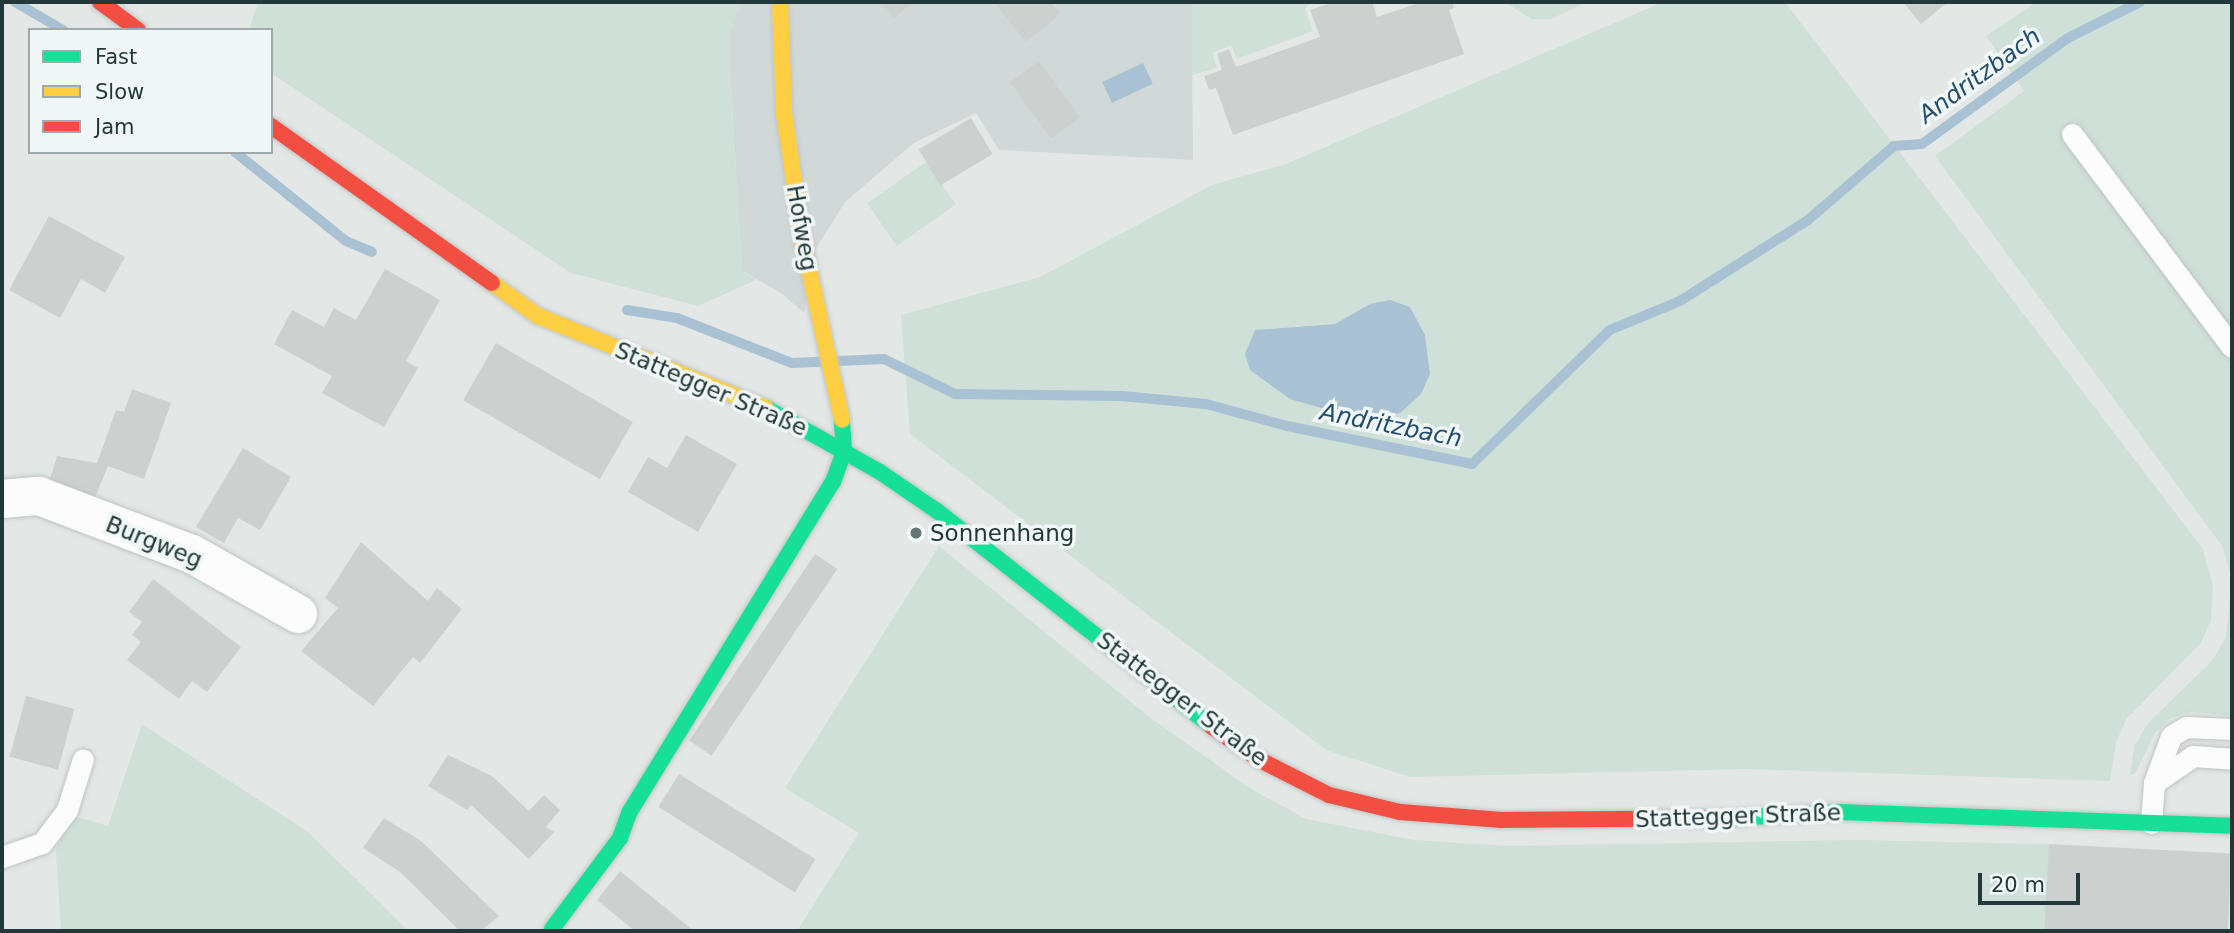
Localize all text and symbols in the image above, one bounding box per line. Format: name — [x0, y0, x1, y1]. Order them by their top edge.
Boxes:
water label: Andritzbach — [1913, 22, 2047, 130]
legend — [28, 28, 273, 154]
text: Fast — [95, 45, 137, 69]
text: Slow — [95, 80, 144, 104]
text: Jam — [95, 115, 135, 139]
street label: Hofweg — [781, 183, 823, 273]
street label: Stattegger Straße — [611, 336, 811, 442]
water label: Andritzbach — [1318, 398, 1464, 454]
street label: Burgweg — [102, 510, 206, 574]
place label: Sonnenhang — [930, 519, 1074, 547]
marker: Sonnenhang — [908, 525, 924, 541]
street label: Stattegger Straße — [1092, 626, 1272, 772]
street label: Stattegger Straße — [1635, 799, 1841, 833]
scale bar — [1982, 860, 2084, 904]
text: 20 m — [1991, 873, 2045, 897]

